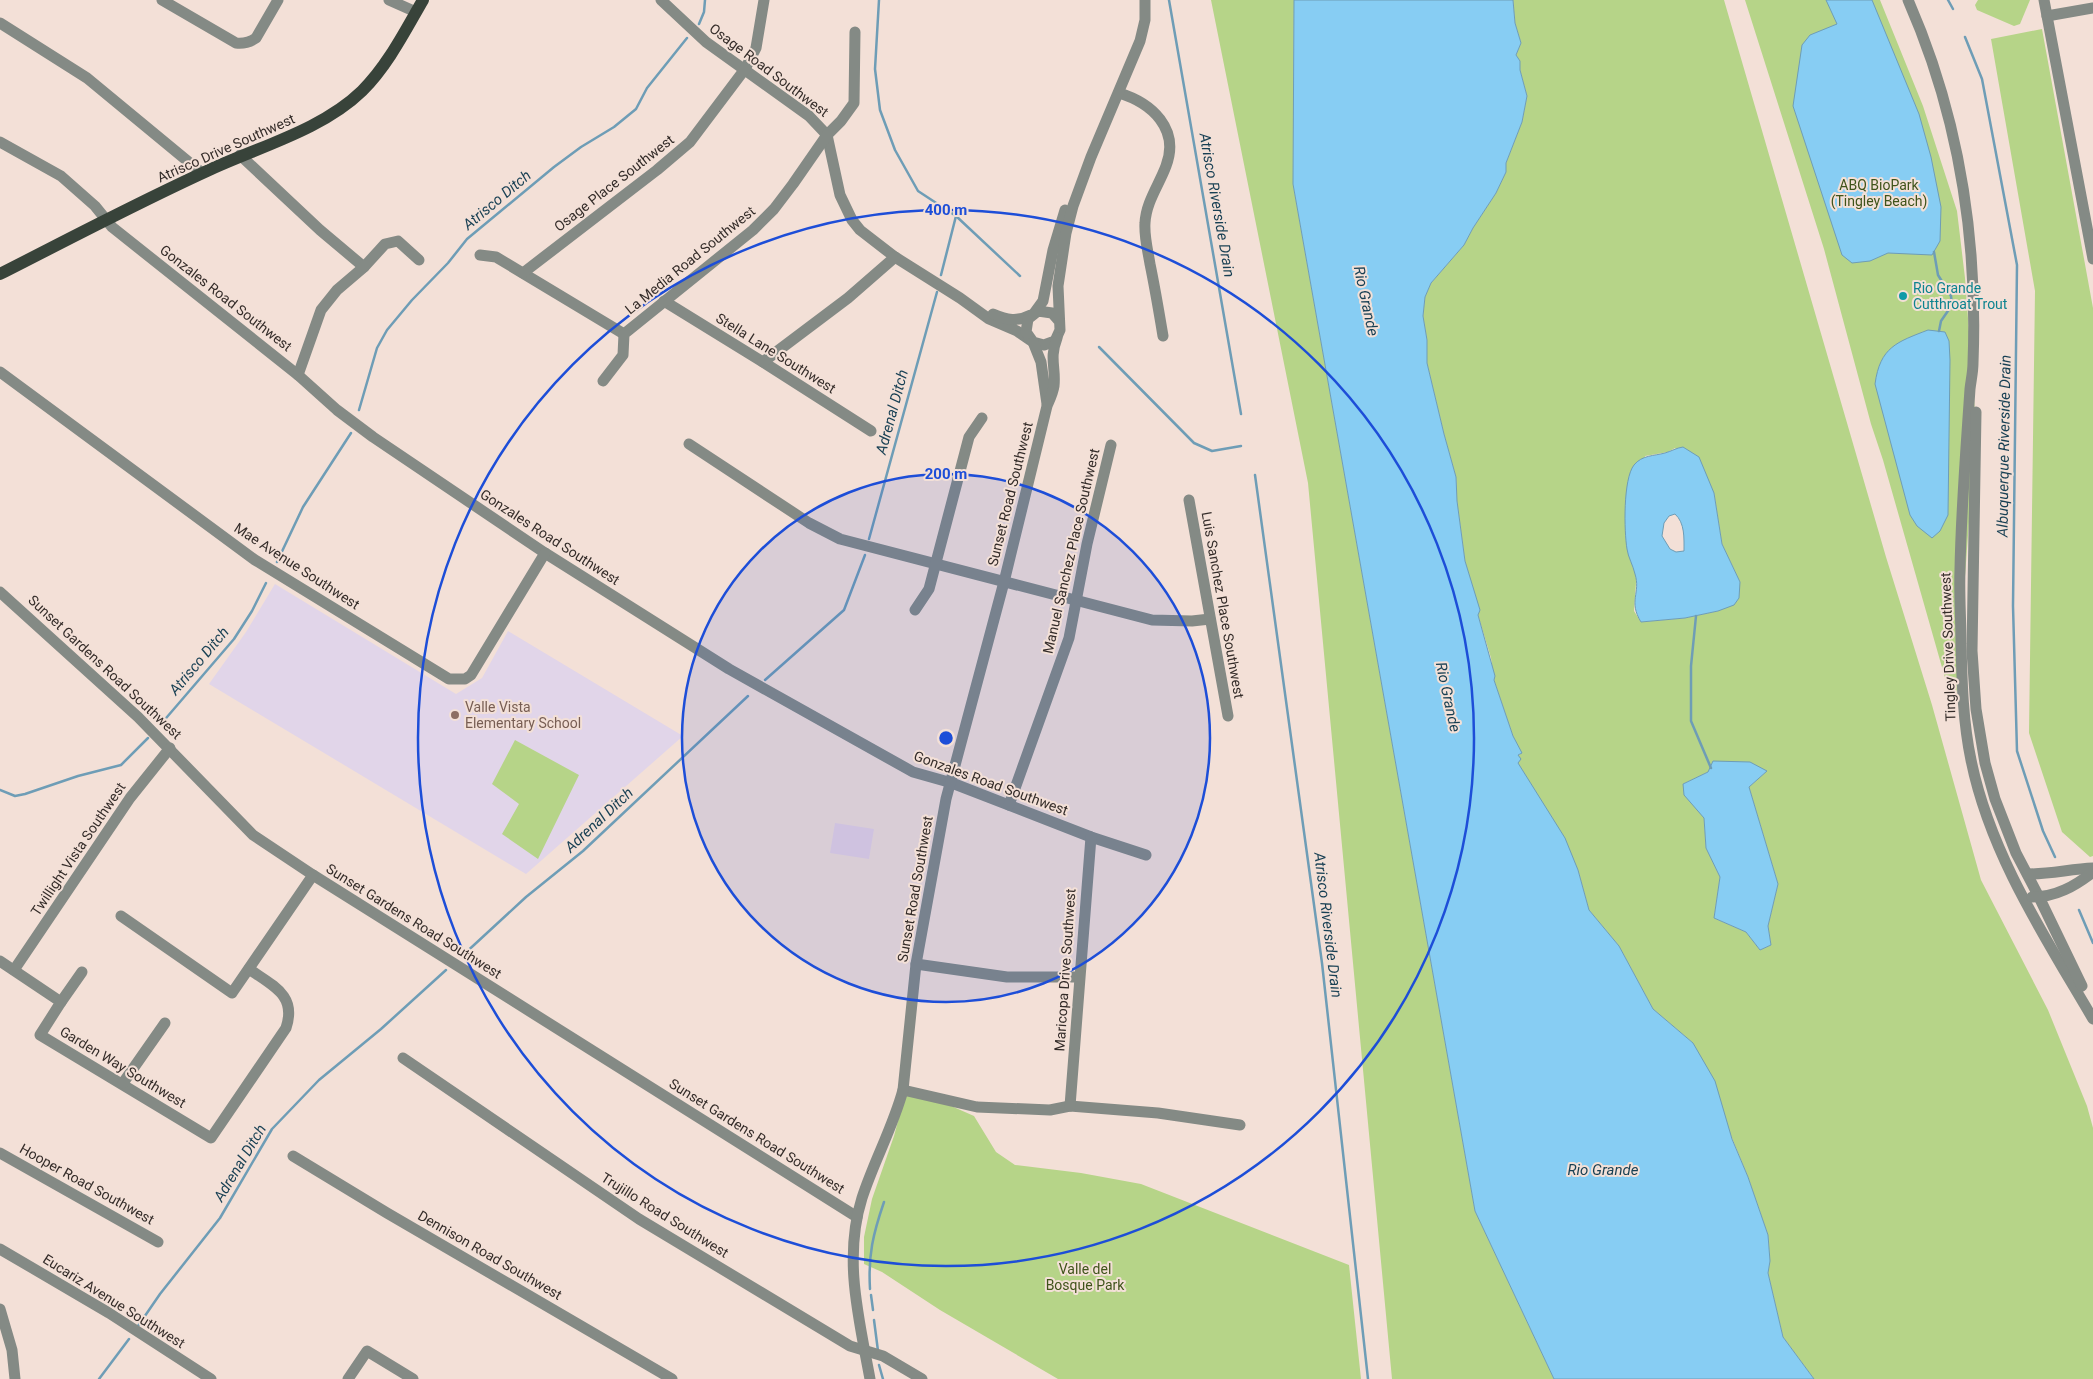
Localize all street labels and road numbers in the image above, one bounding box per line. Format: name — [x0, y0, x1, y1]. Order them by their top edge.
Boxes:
street label: Osage Road Southwest — [706, 20, 832, 120]
street label: Atrisco Drive Southwest — [155, 110, 298, 186]
street label: Osage Place Southwest — [551, 131, 677, 235]
street label: La Media Road Southwest — [622, 202, 758, 317]
street label: Gonzales Road Southwest — [157, 242, 295, 355]
street label: Stella Lane Southwest — [713, 310, 839, 397]
street label: Sunset Road Southwest — [984, 420, 1036, 568]
street label: Manuel Sanchez Place Southwest — [1040, 446, 1103, 655]
street label: Gonzales Road Southwest — [477, 486, 623, 588]
street label: Luis Sanchez Place Southwest — [1199, 510, 1247, 700]
street label: Mae Avenue Southwest — [231, 520, 363, 613]
street label: Tingley Drive Southwest — [1937, 572, 1959, 722]
street label: Sunset Gardens Road Southwest — [25, 592, 185, 743]
street label: Gonzales Road Southwest — [912, 748, 1071, 819]
street label: Twillight Vista Southwest — [27, 779, 129, 919]
street label: Sunset Road Southwest — [894, 814, 936, 963]
street label: Sunset Gardens Road Southwest — [323, 860, 505, 982]
street label: Maricopa Drive Southwest — [1051, 888, 1079, 1052]
street label: Garden Way Southwest — [57, 1023, 189, 1111]
street label: Sunset Gardens Road Southwest — [666, 1075, 848, 1197]
street label: Hooper Road Southwest — [17, 1140, 157, 1228]
street label: Trujillo Road Southwest — [598, 1169, 732, 1261]
street label: Dennison Road Southwest — [415, 1207, 565, 1303]
street label: Eucariz Avenue Southwest — [40, 1251, 188, 1352]

